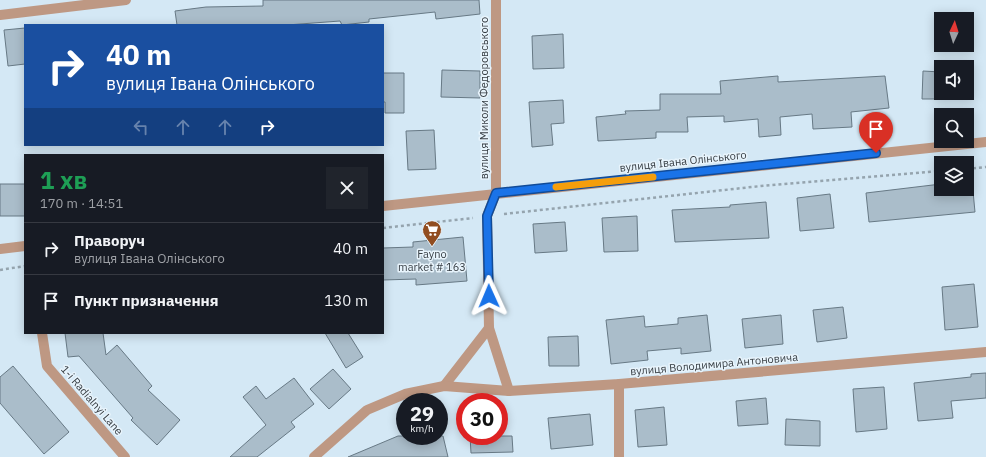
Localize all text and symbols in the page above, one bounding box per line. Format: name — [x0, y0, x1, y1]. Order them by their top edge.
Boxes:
north arrow — [934, 12, 974, 52]
map controls — [934, 12, 974, 196]
street label: вулиця Миколи Федоровського — [477, 17, 491, 179]
text: 40 m — [106, 36, 171, 73]
icon: right — [40, 40, 92, 92]
button: sound — [934, 60, 974, 100]
text: вулиця Івана Олінського — [106, 72, 315, 95]
button: search — [934, 108, 974, 148]
pin — [859, 112, 893, 153]
icon: left — [130, 116, 152, 138]
icon: ahead — [172, 116, 194, 138]
icon: ahead — [214, 116, 236, 138]
icon: right — [256, 116, 278, 138]
icon: arrive — [865, 118, 887, 140]
street label: вулиця Івана Олінського — [619, 147, 747, 175]
button: layers — [934, 156, 974, 196]
text: 1 хв — [40, 164, 87, 196]
button: close — [326, 167, 368, 209]
text: 170 m · 14:51 — [40, 195, 123, 212]
supermarket icon: Fayno market # 163 — [421, 219, 443, 247]
text: Праворуч — [74, 231, 145, 250]
icon: right — [40, 238, 62, 260]
text: 40 m — [333, 239, 368, 258]
place label: Fayno market # 163 — [398, 247, 466, 274]
text: вулиця Івана Олінського — [74, 250, 225, 267]
position arrow — [468, 275, 510, 317]
icon: arrive — [40, 290, 62, 312]
text: Пункт призначення — [74, 291, 219, 310]
text: 130 m — [324, 291, 368, 310]
street label: вулиця Володимира Антоновича — [629, 350, 799, 378]
street label: 1-i Radialnyi Lane — [58, 362, 126, 438]
speed limit sign: 30 — [456, 393, 508, 445]
text: 29 — [410, 400, 434, 427]
text: km/h — [410, 422, 434, 435]

